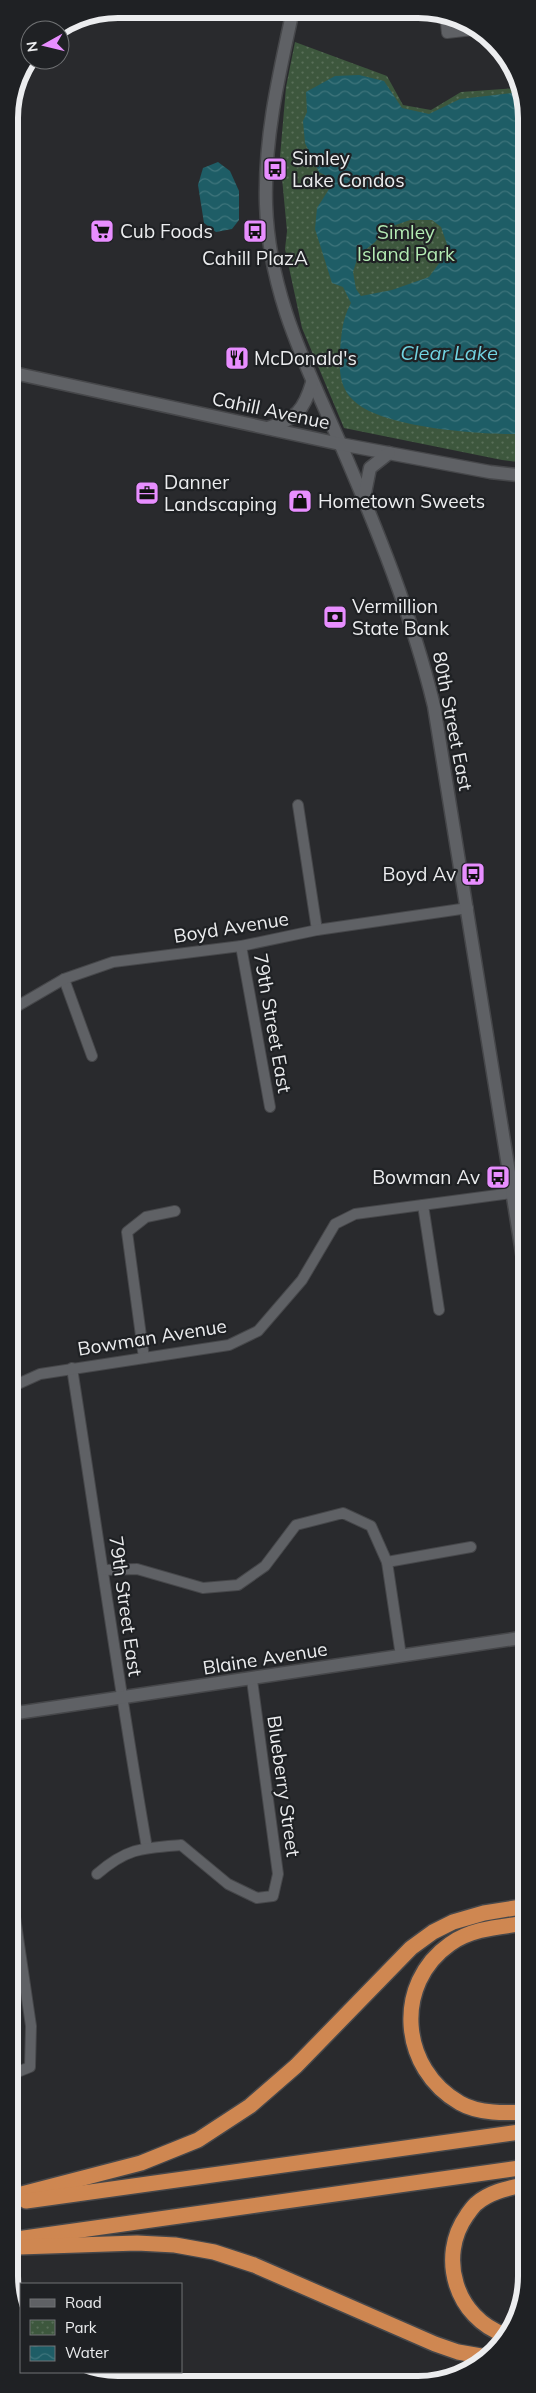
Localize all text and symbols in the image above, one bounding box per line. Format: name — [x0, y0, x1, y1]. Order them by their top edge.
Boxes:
north arrow — [20, 20, 70, 70]
text: N — [22, 40, 42, 53]
place label: Simley Lake Condos — [292, 146, 405, 192]
bus stop icon: Simley Lake Condos — [262, 156, 288, 182]
supermarket icon: Cub Foods — [89, 218, 115, 244]
bus stop icon: Cahill PlazA — [242, 218, 268, 244]
place label: Cub Foods — [120, 219, 213, 243]
park label: Simley Island Park — [357, 220, 455, 266]
place label: Cahill PlazA — [202, 246, 308, 270]
water label: Clear Lake — [400, 340, 498, 365]
restaurant icon: McDonald's — [224, 345, 250, 371]
place label: McDonald's — [254, 346, 357, 370]
street label: Cahill Avenue — [210, 386, 332, 434]
place label: Danner Landscaping — [164, 470, 277, 516]
office icon: Danner Landscaping — [134, 480, 160, 506]
shop icon: Hometown Sweets — [287, 488, 313, 514]
place label: Hometown Sweets — [318, 489, 485, 513]
place label: Vermillion State Bank — [352, 594, 449, 640]
bank icon: Vermillion State Bank — [322, 604, 348, 630]
street label: 80th Street East — [428, 649, 478, 793]
bus stop icon: Boyd Av — [460, 861, 486, 887]
place label: Boyd Av — [383, 862, 456, 886]
street label: Boyd Avenue — [172, 906, 290, 948]
street label: 79th Street East — [249, 951, 297, 1095]
bus stop icon: Bowman Av — [485, 1164, 511, 1190]
place label: Bowman Av — [372, 1165, 480, 1189]
street label: Bowman Avenue — [76, 1313, 228, 1361]
street label: 79th Street East — [104, 1534, 148, 1678]
street label: Blaine Avenue — [201, 1636, 329, 1680]
street label: Blueberry Street — [262, 1714, 306, 1859]
legend — [20, 2283, 182, 2373]
text: Road — [65, 2293, 102, 2312]
text: Park — [65, 2318, 97, 2337]
text: Water — [65, 2343, 109, 2362]

